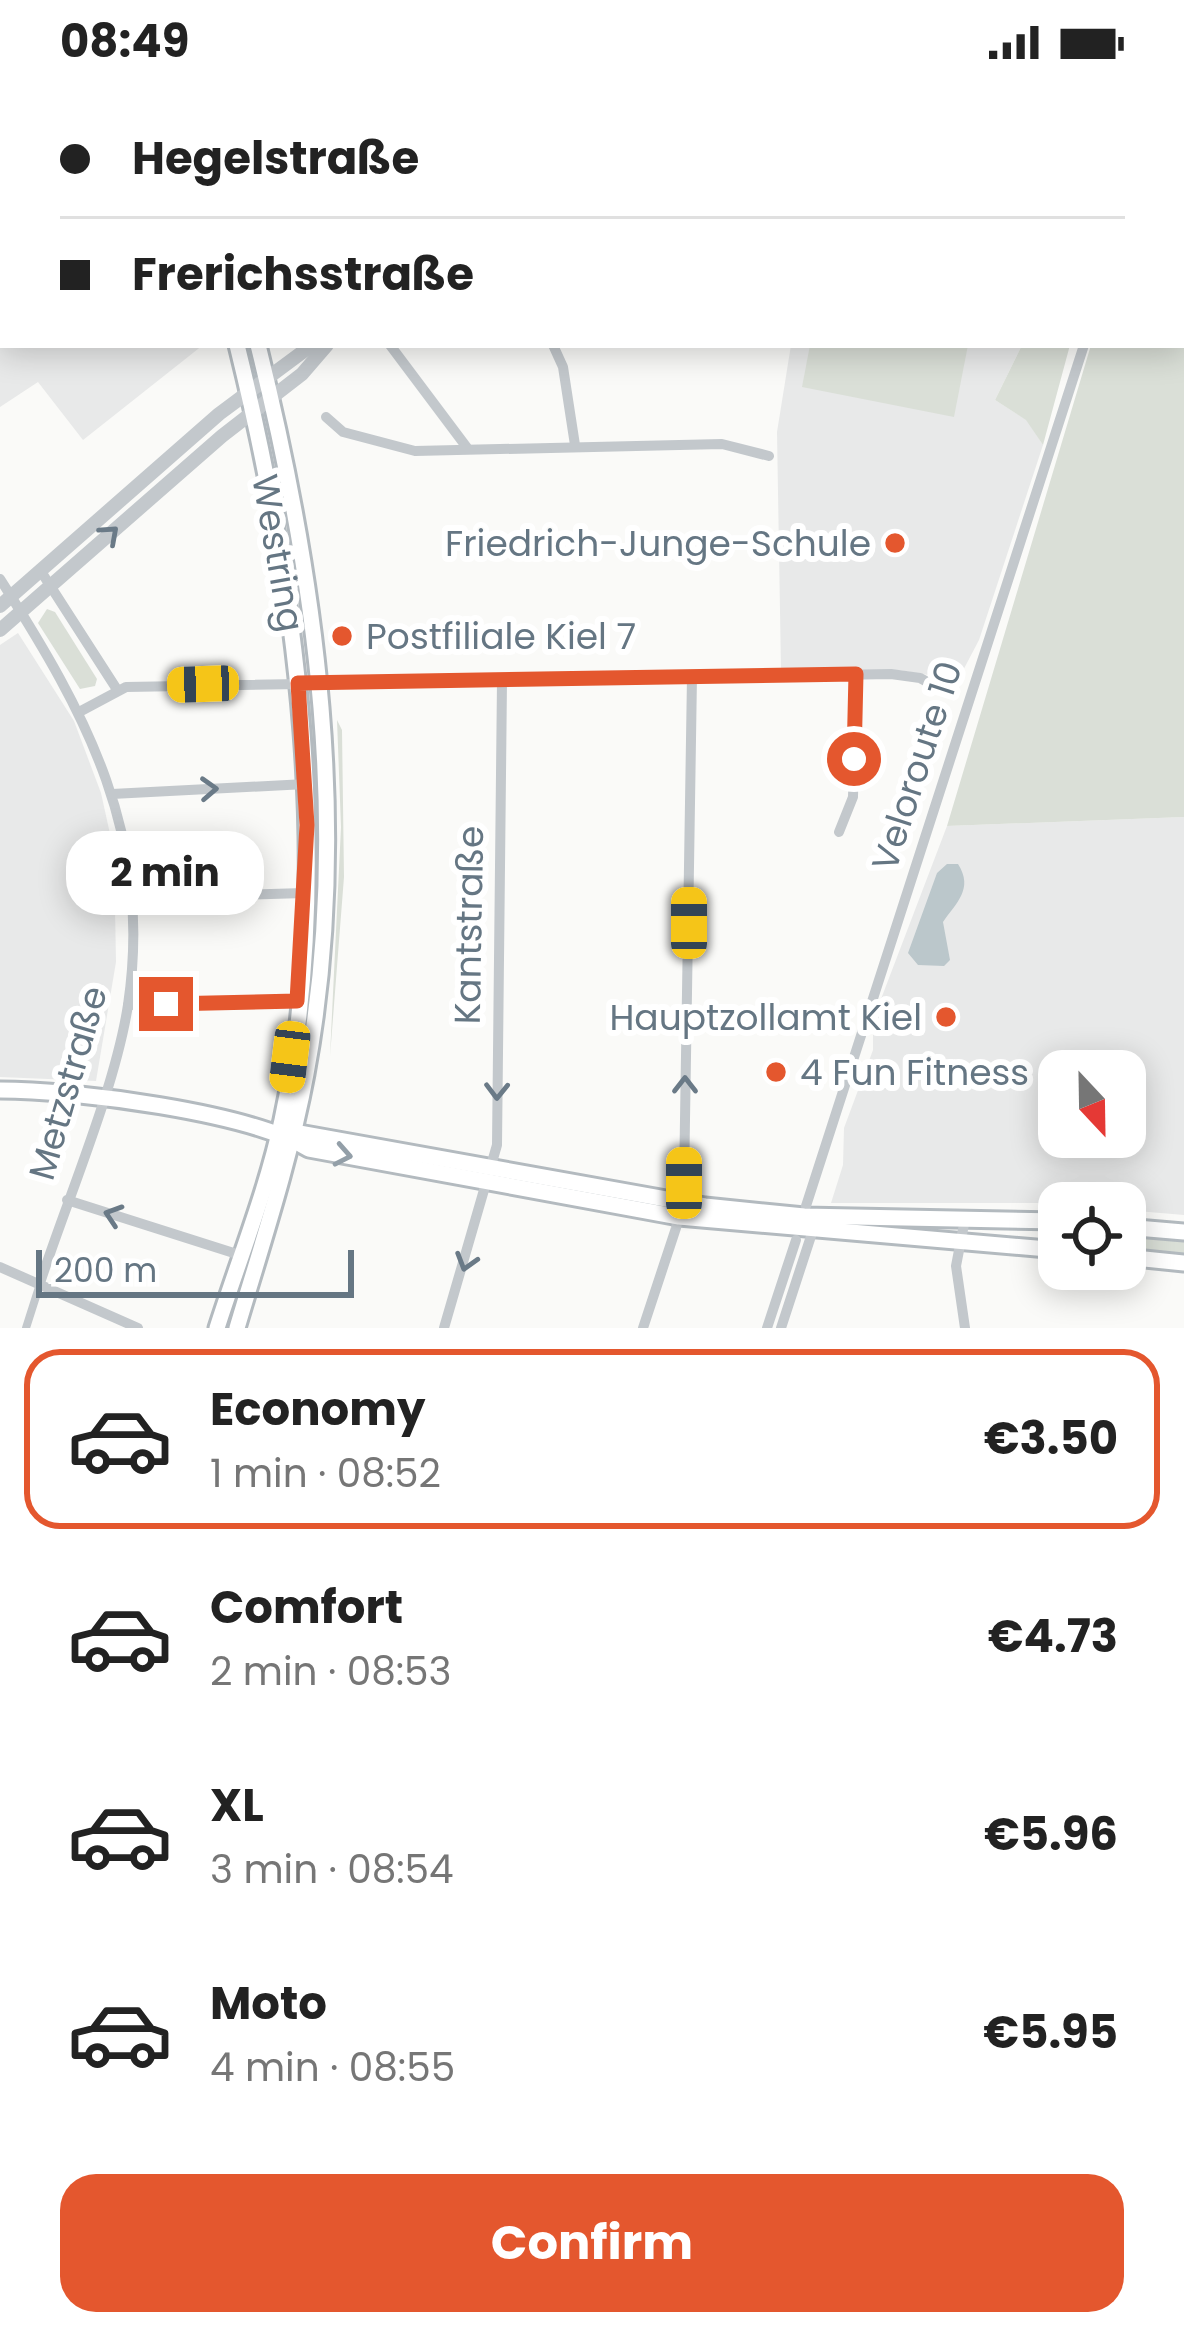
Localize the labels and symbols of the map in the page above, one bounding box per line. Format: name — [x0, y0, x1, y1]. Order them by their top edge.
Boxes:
street label: Westring — [239, 470, 317, 636]
place label: Friedrich-Junge-Schule — [445, 518, 871, 569]
one-way arrow — [97, 527, 118, 548]
marker: Friedrich-Junge-Schule — [882, 530, 908, 556]
place label: Postfiliale Kiel 7 — [366, 611, 636, 662]
marker: Postfiliale Kiel 7 — [329, 623, 355, 649]
street label: Veloroute 10 — [859, 655, 975, 877]
car — [166, 665, 240, 703]
route start — [827, 732, 881, 786]
one-way arrow — [200, 776, 219, 802]
street label: Kantstraße — [442, 825, 496, 1025]
callout: 2 min — [67, 830, 265, 914]
car — [671, 887, 707, 959]
route end — [139, 977, 193, 1031]
street label: Metzstraße — [16, 980, 120, 1186]
place label: Hauptzollamt Kiel — [609, 992, 922, 1043]
marker: Hauptzollamt Kiel — [933, 1004, 959, 1030]
car — [268, 1019, 312, 1095]
place label: 4 Fun Fitness — [800, 1047, 1029, 1098]
north arrow — [1038, 1050, 1146, 1158]
marker: 4 Fun Fitness — [763, 1059, 789, 1085]
one-way arrow — [671, 1075, 697, 1094]
one-way arrow — [485, 1082, 511, 1101]
one-way arrow — [333, 1141, 353, 1167]
car — [666, 1147, 702, 1219]
one-way arrow — [103, 1204, 124, 1229]
scale bar — [36, 1244, 354, 1297]
one-way arrow — [456, 1251, 481, 1272]

